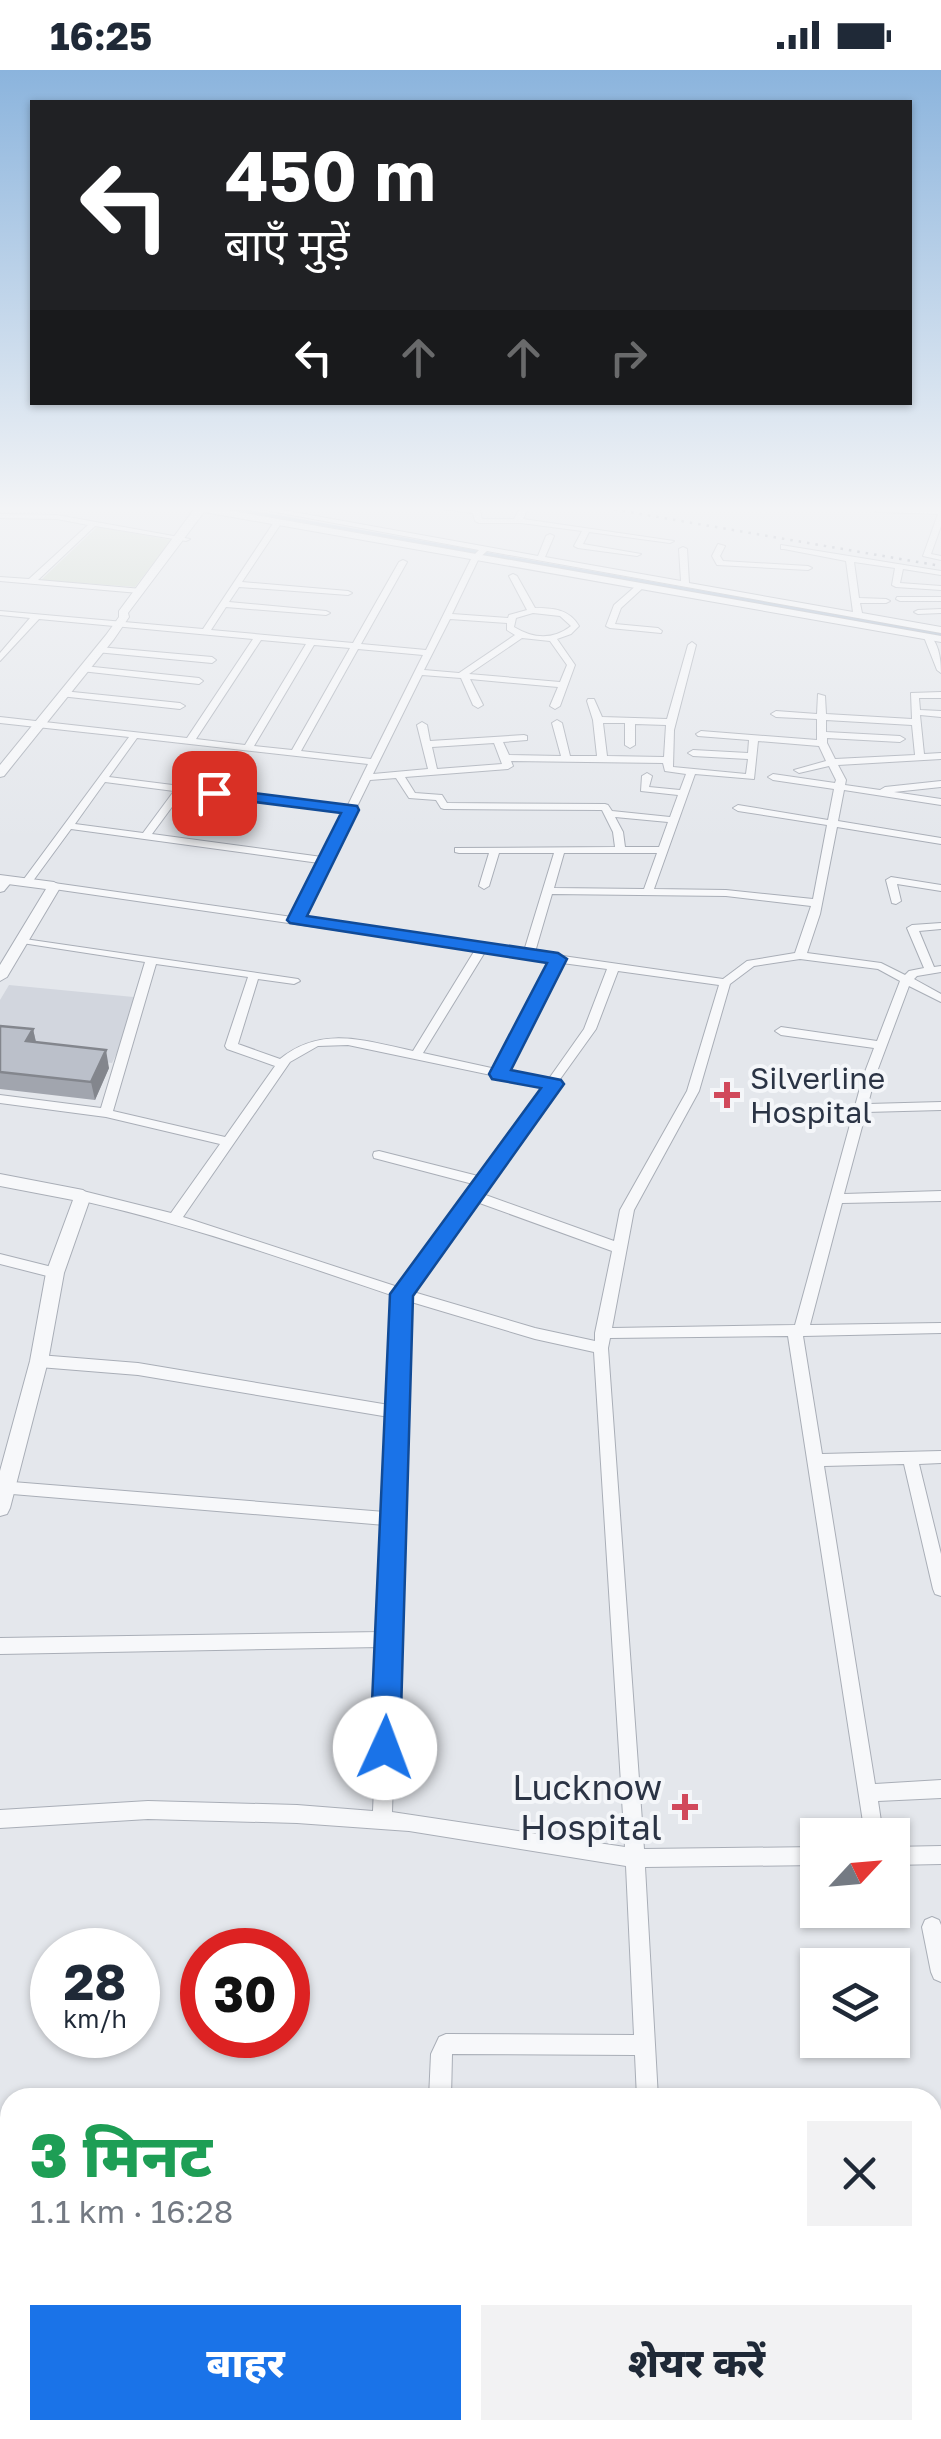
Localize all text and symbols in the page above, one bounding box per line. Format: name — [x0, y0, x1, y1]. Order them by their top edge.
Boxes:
text: 16:25 — [50, 13, 152, 58]
text: 450 m — [225, 132, 436, 216]
icon: left — [60, 140, 190, 270]
text: बाएँ मुड़ें — [225, 217, 349, 271]
icon: left — [286, 330, 341, 385]
icon: ahead — [391, 330, 446, 385]
icon: ahead — [496, 330, 551, 385]
icon: right — [601, 330, 656, 385]
pin — [172, 751, 257, 836]
icon: arrive — [187, 766, 242, 821]
place label: Silverline Hospital — [750, 1060, 885, 1130]
marker: Silverline Hospital — [714, 1082, 740, 1108]
position arrow — [333, 1696, 437, 1800]
place label: Lucknow Hospital — [512, 1766, 662, 1848]
marker: Lucknow Hospital — [672, 1794, 698, 1820]
north arrow — [800, 1818, 910, 1928]
map controls — [800, 1818, 910, 2058]
speed limit sign: 30 — [180, 1928, 310, 2058]
button: layers — [800, 1948, 910, 2058]
text: 28 — [64, 1951, 126, 2011]
text: km/h — [63, 2003, 127, 2034]
text: 3 मिनट — [30, 2118, 212, 2190]
button: close — [807, 2121, 912, 2226]
text: 1.1 km · 16:28 — [30, 2192, 233, 2230]
button: बाहर — [30, 2305, 461, 2420]
button: शेयर करें — [481, 2305, 912, 2420]

